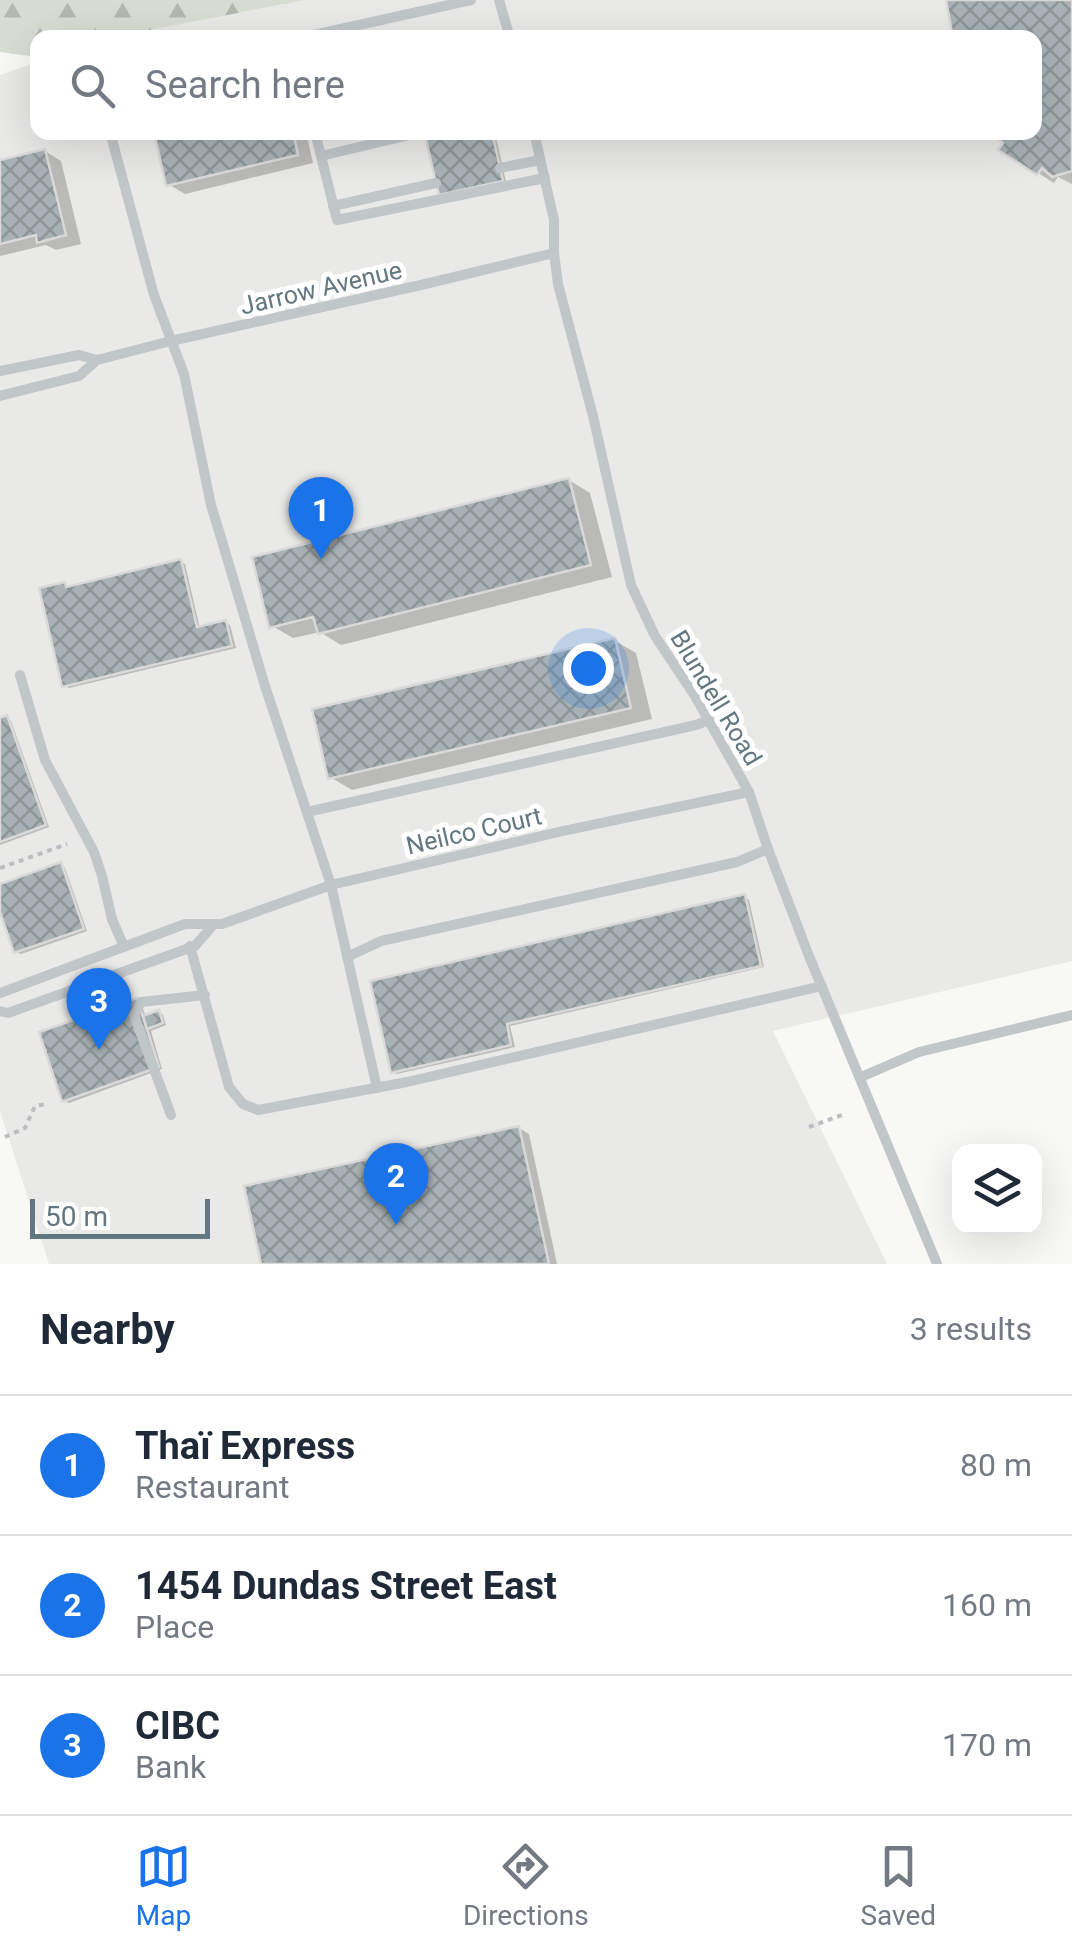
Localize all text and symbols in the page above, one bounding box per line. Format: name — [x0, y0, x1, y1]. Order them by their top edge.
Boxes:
search box — [30, 30, 1042, 140]
icon: search — [65, 58, 120, 113]
text: Search here — [145, 63, 345, 107]
street label: Jarrow Avenue — [237, 255, 405, 321]
pin: 1 — [288, 476, 354, 559]
street label: Blundell Road — [664, 625, 768, 771]
your location — [563, 643, 614, 694]
street label: Neilco Court — [403, 801, 545, 861]
pin: 3 — [66, 968, 132, 1050]
pin: 2 — [364, 1142, 428, 1225]
map controls — [952, 1144, 1042, 1234]
button: layers — [952, 1144, 1042, 1234]
scale bar — [30, 1194, 210, 1238]
text: 50 m — [45, 1200, 108, 1233]
text: Nearby — [40, 1305, 175, 1354]
text: 3 results — [910, 1310, 1032, 1348]
text: Thaï Express — [135, 1424, 355, 1468]
text: 1 — [63, 1446, 82, 1484]
text: 80 m — [960, 1446, 1032, 1484]
text: Restaurant — [135, 1468, 289, 1506]
text: 1454 Dundas Street East — [135, 1564, 557, 1608]
text: 2 — [63, 1586, 82, 1624]
text: 160 m — [942, 1586, 1032, 1624]
text: Place — [135, 1608, 214, 1646]
text: CIBC — [135, 1704, 220, 1748]
text: 3 — [63, 1726, 82, 1764]
text: 170 m — [942, 1726, 1032, 1764]
text: Bank — [135, 1748, 206, 1786]
tab: Map — [136, 1839, 191, 1932]
tab: Directions — [463, 1839, 589, 1932]
tab: Saved — [860, 1839, 936, 1932]

